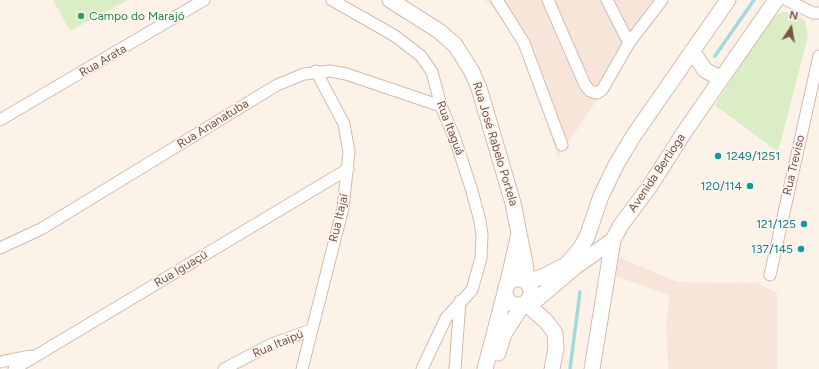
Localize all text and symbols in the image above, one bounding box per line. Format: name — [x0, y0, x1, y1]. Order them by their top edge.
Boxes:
north arrow — [771, 8, 811, 48]
place label: Campo do Marajó — [89, 9, 185, 23]
text: N — [788, 9, 799, 23]
marker: Campo do Marajó — [76, 11, 86, 21]
street label: Rua Arata — [77, 42, 129, 80]
street label: Rua José Rabelo Portela — [469, 80, 521, 208]
street label: Rua Ananatuba — [175, 96, 251, 152]
street label: Rua Itaguá — [433, 99, 467, 157]
street label: Avenida Bertioga — [625, 131, 689, 215]
street label: Rua Treviso — [780, 133, 808, 197]
place label: 1249/1251 — [726, 149, 780, 163]
marker: 1249/1251 — [713, 151, 723, 161]
place label: 120/114 — [701, 179, 742, 193]
marker: 120/114 — [745, 181, 755, 191]
street label: Rua Itajaí — [326, 192, 352, 244]
place label: 121/125 — [756, 217, 796, 231]
marker: 121/125 — [799, 219, 809, 229]
place label: 137/145 — [751, 242, 793, 256]
marker: 137/145 — [796, 244, 806, 254]
street label: Rua Iguaçú — [152, 247, 210, 291]
street label: Rua Itaipú — [250, 327, 306, 361]

